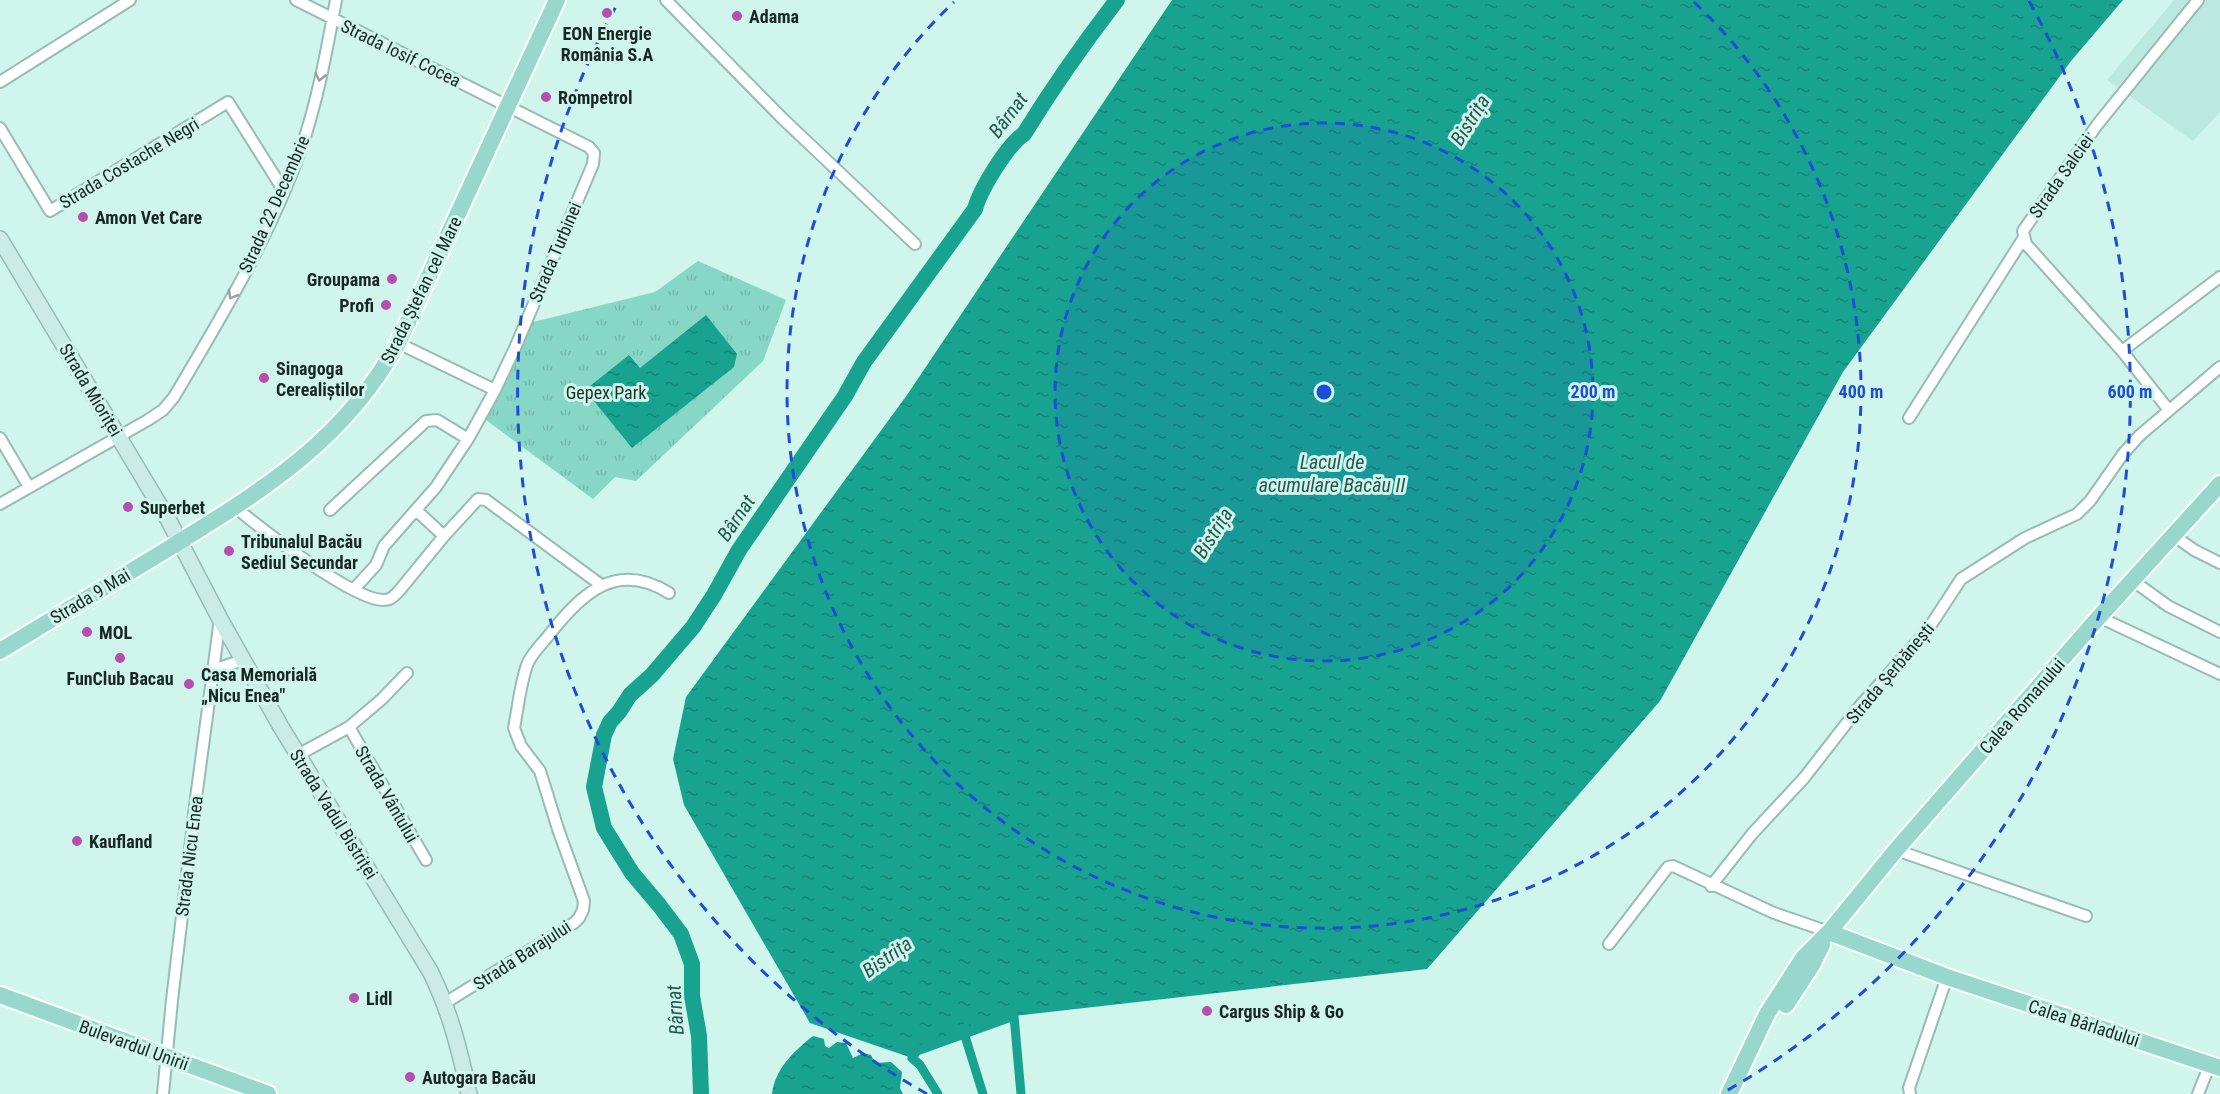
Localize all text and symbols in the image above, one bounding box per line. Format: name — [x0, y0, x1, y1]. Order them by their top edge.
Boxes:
marker: EON Energie România S.A — [600, 6, 614, 20]
place label: Adama — [749, 6, 799, 27]
marker: Adama — [730, 9, 744, 23]
street label: Strada Iosif Cocea — [338, 15, 464, 91]
place label: EON Energie România S.A — [561, 23, 653, 65]
one-way arrow — [315, 71, 328, 81]
place label: Rompetrol — [558, 87, 632, 108]
water label: Bârnat — [983, 88, 1033, 142]
marker: Rompetrol — [539, 90, 553, 104]
water label: Bistrița — [1445, 90, 1495, 150]
street label: Strada Costache Negri — [55, 113, 203, 213]
street label: Strada Salciei — [2025, 130, 2097, 222]
street label: Strada 22 Decembrie — [234, 132, 314, 276]
street label: Strada Turbinei — [524, 199, 586, 305]
place label: Amon Vet Care — [95, 207, 202, 228]
marker: Amon Vet Care — [76, 210, 90, 224]
street label: Strada Ștefan cel Mare — [376, 213, 467, 368]
place label: Groupama — [307, 269, 380, 290]
marker: Groupama — [385, 272, 399, 286]
one-way arrow — [228, 289, 239, 300]
place label: Profi — [339, 295, 374, 316]
marker: Profi — [379, 298, 393, 312]
street label: Strada Mioriței — [54, 340, 127, 441]
place label: Sinagoga Cerealiștilor — [276, 358, 365, 401]
marker: Sinagoga Cerealiștilor — [257, 371, 271, 385]
text: 200 m — [1571, 381, 1615, 402]
text: 400 m — [1839, 381, 1883, 402]
text: 600 m — [2108, 381, 2152, 402]
park label: Gepex Park — [566, 382, 646, 403]
centre of rings — [1314, 382, 1334, 402]
water label: Lacul de acumulare Bacău II — [1259, 450, 1405, 497]
water label: Bârnat — [712, 490, 760, 546]
place label: Superbet — [140, 497, 206, 518]
marker: Superbet — [121, 500, 135, 514]
water label: Bistrița — [1188, 503, 1238, 563]
place label: Tribunalul Bacău Sediul Secundar — [241, 531, 362, 573]
marker: Tribunalul Bacău Sediul Secundar — [222, 544, 236, 558]
street label: Strada 9 Mai — [46, 564, 134, 628]
street label: Strada Șerbănești — [1842, 618, 1939, 729]
place label: MOL — [99, 622, 133, 643]
marker: MOL — [80, 625, 94, 639]
marker: FunClub Bacau — [113, 651, 127, 665]
street label: Calea Romanului — [1975, 654, 2069, 758]
place label: Casa Memorială „Nicu Enea" — [201, 664, 317, 706]
place label: FunClub Bacau — [67, 668, 173, 689]
marker: Casa Memorială „Nicu Enea" — [182, 677, 196, 691]
street label: Strada Vântului — [351, 742, 423, 846]
street label: Strada Vadul Bistriței — [285, 745, 382, 883]
street label: Strada Nicu Enea — [171, 795, 207, 917]
place label: Kaufland — [89, 831, 152, 852]
marker: Kaufland — [70, 834, 84, 848]
street label: Strada Barajului — [469, 916, 575, 994]
water label: Bistrița — [858, 931, 916, 983]
water label: Bârnat — [661, 984, 689, 1036]
place label: Lidl — [366, 988, 393, 1009]
marker: Lidl — [347, 991, 361, 1005]
street label: Calea Bârladului — [2026, 995, 2142, 1051]
place label: Cargus Ship & Go — [1219, 1001, 1344, 1022]
marker: Cargus Ship & Go — [1200, 1004, 1214, 1018]
street label: Bulevardul Unirii — [76, 1015, 192, 1075]
place label: Autogara Bacău — [422, 1067, 536, 1088]
marker: Autogara Bacău — [403, 1070, 417, 1084]

